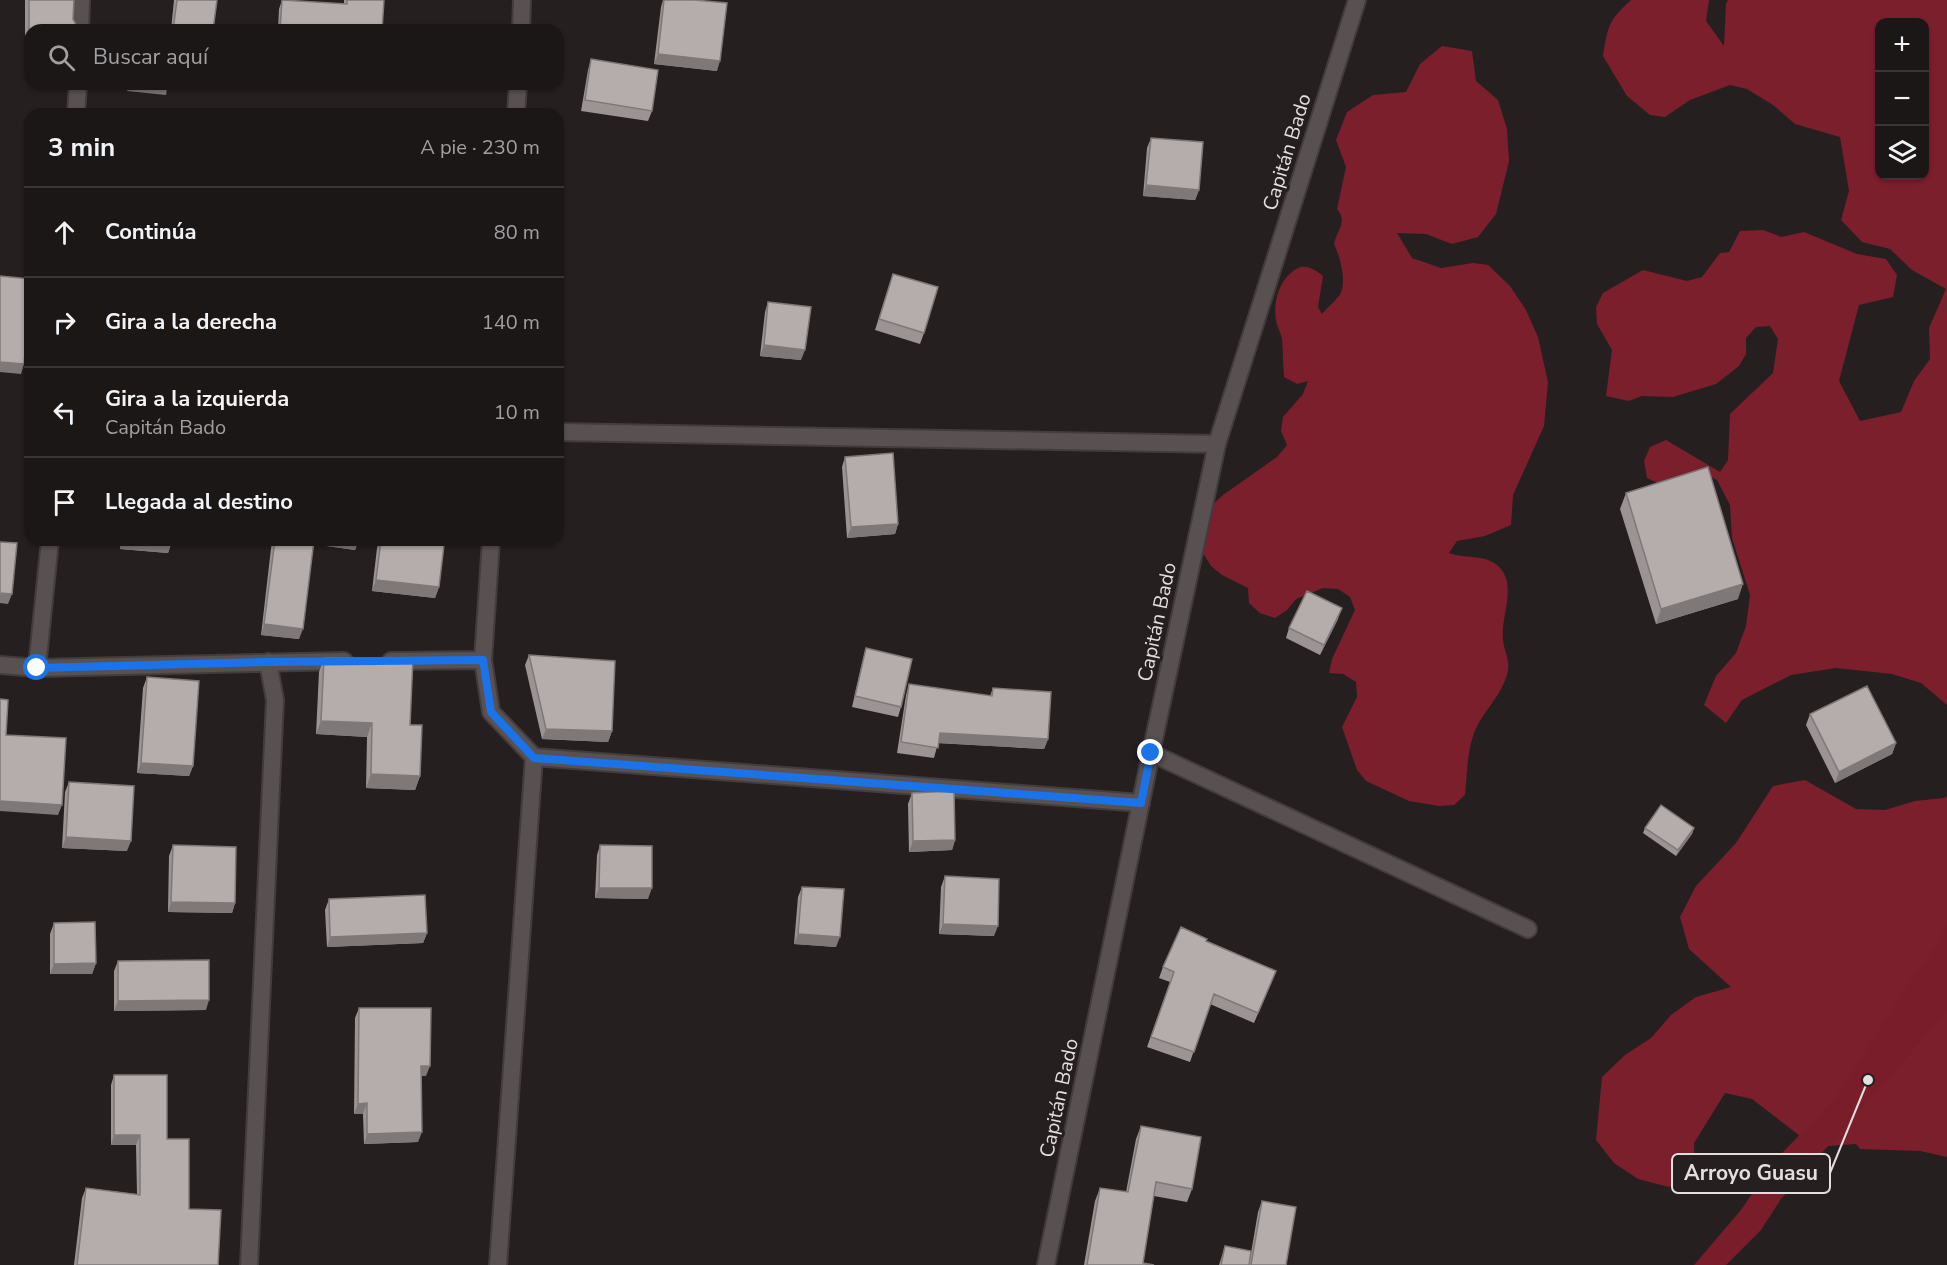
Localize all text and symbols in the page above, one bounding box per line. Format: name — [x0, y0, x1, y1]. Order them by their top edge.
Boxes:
map controls — [1875, 18, 1929, 180]
button: + — [1875, 18, 1929, 72]
search box — [24, 24, 564, 90]
icon: search — [45, 41, 78, 74]
text: Buscar aquí — [93, 42, 208, 72]
button: − — [1875, 72, 1929, 126]
street label: Capitán Bado — [1256, 90, 1318, 214]
button: layers — [1875, 126, 1929, 180]
text: 3 min — [48, 130, 115, 165]
text: A pie · 230 m — [420, 134, 540, 161]
icon: ahead — [48, 216, 81, 249]
text: Continúa — [105, 217, 196, 247]
text: 80 m — [494, 219, 540, 246]
icon: right — [48, 306, 81, 339]
text: Gira a la derecha — [105, 307, 277, 337]
text: 140 m — [482, 309, 540, 336]
text: Gira a la izquierda — [105, 384, 289, 414]
icon: left — [48, 396, 81, 429]
text: 10 m — [494, 399, 540, 426]
text: Capitán Bado — [105, 414, 226, 441]
icon: arrive — [48, 486, 81, 519]
text: Llegada al destino — [105, 487, 293, 517]
street label: Capitán Bado — [1131, 560, 1183, 684]
route start — [23, 654, 49, 680]
route end — [1137, 739, 1163, 765]
street label: Capitán Bado — [1033, 1036, 1085, 1160]
callout: Arroyo Guasu — [1672, 1154, 1830, 1193]
text: Arroyo Guasu — [1684, 1159, 1818, 1187]

